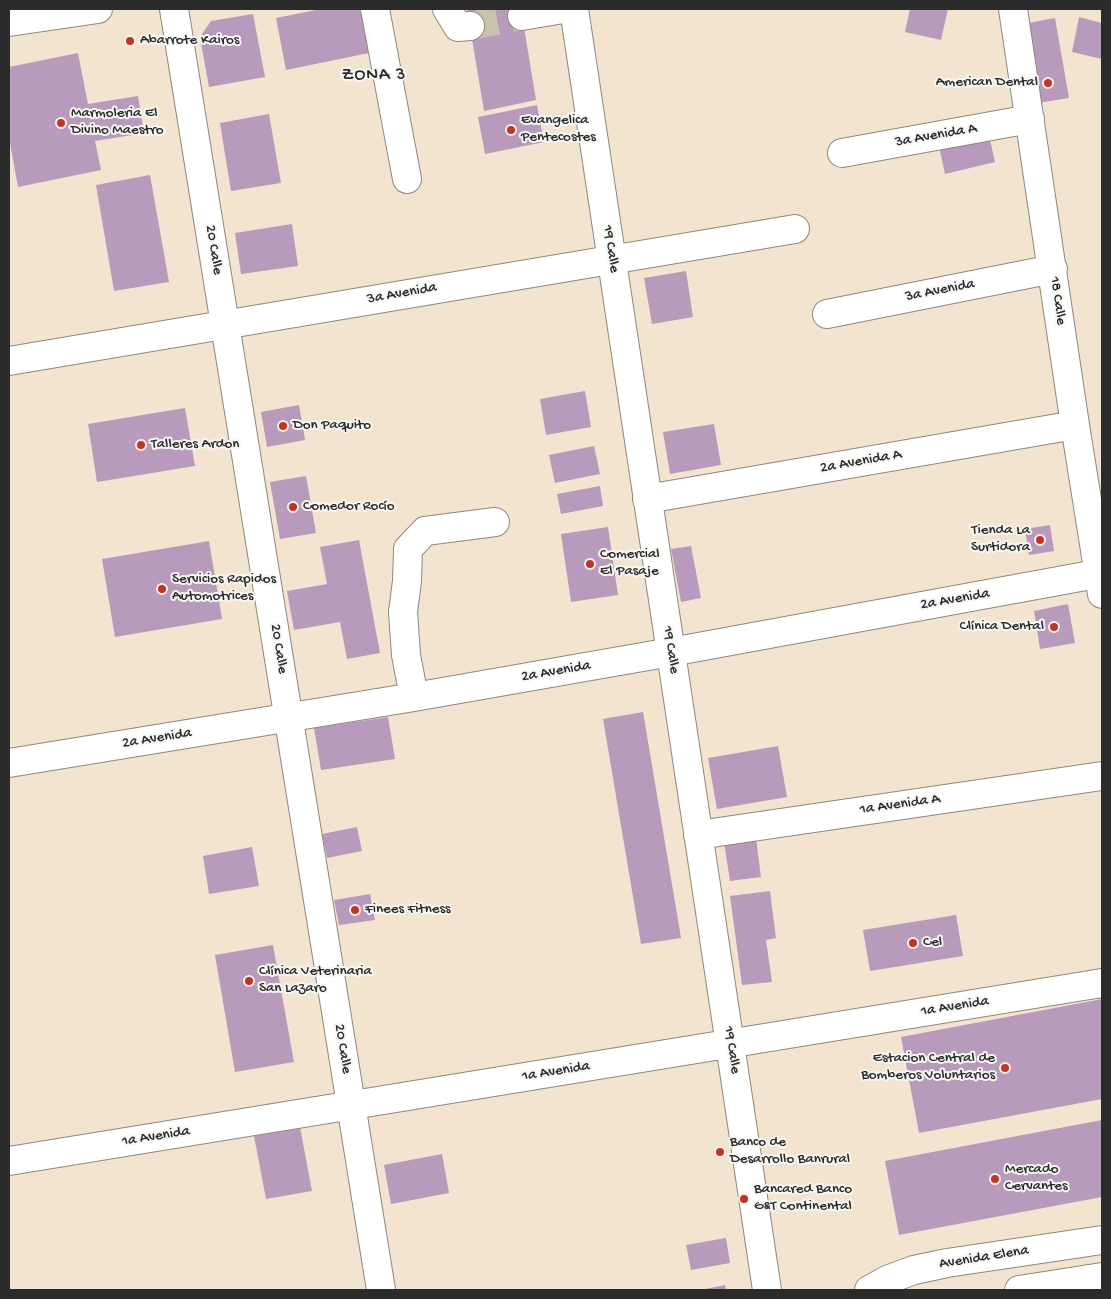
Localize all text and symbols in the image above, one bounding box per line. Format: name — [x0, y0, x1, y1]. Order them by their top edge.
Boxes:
place label: Abarrote Kairos — [140, 32, 239, 50]
marker: Abarrote Kairos — [124, 35, 136, 47]
district label: ZONA 3 — [341, 65, 407, 87]
place label: American Dental — [936, 74, 1038, 92]
marker: American Dental — [1042, 77, 1054, 89]
place label: Marmoleria El Divino Maestro — [71, 105, 164, 140]
place label: Evangelica Pentecostes — [521, 112, 596, 147]
marker: Marmoleria El Divino Maestro — [55, 117, 67, 129]
street label: 3a Avenida A — [894, 120, 978, 152]
marker: Evangelica Pentecostes — [505, 124, 517, 136]
street label: 20 Calle — [200, 224, 226, 276]
street label: 19 Calle — [597, 224, 623, 274]
street label: 3a Avenida — [904, 275, 976, 307]
street label: 18 Calle — [1045, 276, 1069, 326]
street label: 3a Avenida — [366, 279, 438, 309]
place label: Don Paquito — [293, 417, 371, 435]
marker: Don Paquito — [277, 420, 289, 432]
place label: Talleres Ardon — [151, 436, 239, 454]
marker: Talleres Ardon — [135, 439, 147, 451]
street label: 2a Avenida A — [819, 446, 903, 478]
place label: Comedor Rocío — [303, 498, 395, 516]
marker: Comedor Rocío — [287, 501, 299, 513]
place label: Tienda La Surtidora — [971, 522, 1030, 557]
marker: Tienda La Surtidora — [1034, 534, 1046, 546]
place label: Comercial El Pasaje — [600, 546, 660, 581]
marker: Comercial El Pasaje — [584, 558, 596, 570]
place label: Servicios Rapidos Automotrices — [172, 571, 276, 606]
marker: Servicios Rapidos Automotrices — [156, 583, 168, 595]
street label: 2a Avenida — [919, 585, 991, 615]
place label: Clínica Dental — [960, 618, 1044, 636]
marker: Clínica Dental — [1048, 621, 1060, 633]
street label: 20 Calle — [265, 623, 291, 675]
street label: 19 Calle — [657, 625, 683, 675]
street label: 2a Avenida — [520, 657, 592, 687]
street label: 2a Avenida — [121, 725, 193, 753]
street label: 1a Avenida A — [859, 790, 941, 820]
place label: Finees Fitness — [365, 901, 451, 919]
marker: Finees Fitness — [349, 904, 361, 916]
place label: Cel — [923, 934, 942, 952]
marker: Cel — [907, 937, 919, 949]
place label: Clínica Veterinaria San Lazaro — [259, 963, 372, 998]
marker: Clínica Veterinaria San Lazaro — [243, 975, 255, 987]
street label: 1a Avenida — [920, 993, 990, 1021]
street label: 20 Calle — [329, 1023, 355, 1075]
street label: 19 Calle — [718, 1025, 744, 1075]
place label: Estacion Central de Bomberos Voluntarios — [861, 1050, 995, 1085]
street label: 1a Avenida — [521, 1058, 591, 1086]
marker: Estacion Central de Bomberos Voluntarios — [999, 1062, 1011, 1074]
street label: 1a Avenida — [121, 1123, 191, 1151]
place label: Banco de Desarrollo Banrural — [730, 1134, 850, 1169]
marker: Banco de Desarrollo Banrural — [714, 1146, 726, 1158]
place label: Mercado Cervantes — [1005, 1161, 1068, 1196]
marker: Mercado Cervantes — [989, 1173, 1001, 1185]
place label: Bancared Banco G&T Continental — [754, 1181, 852, 1216]
marker: Bancared Banco G&T Continental — [738, 1193, 750, 1205]
street label: Avenida Elena — [938, 1242, 1030, 1274]

